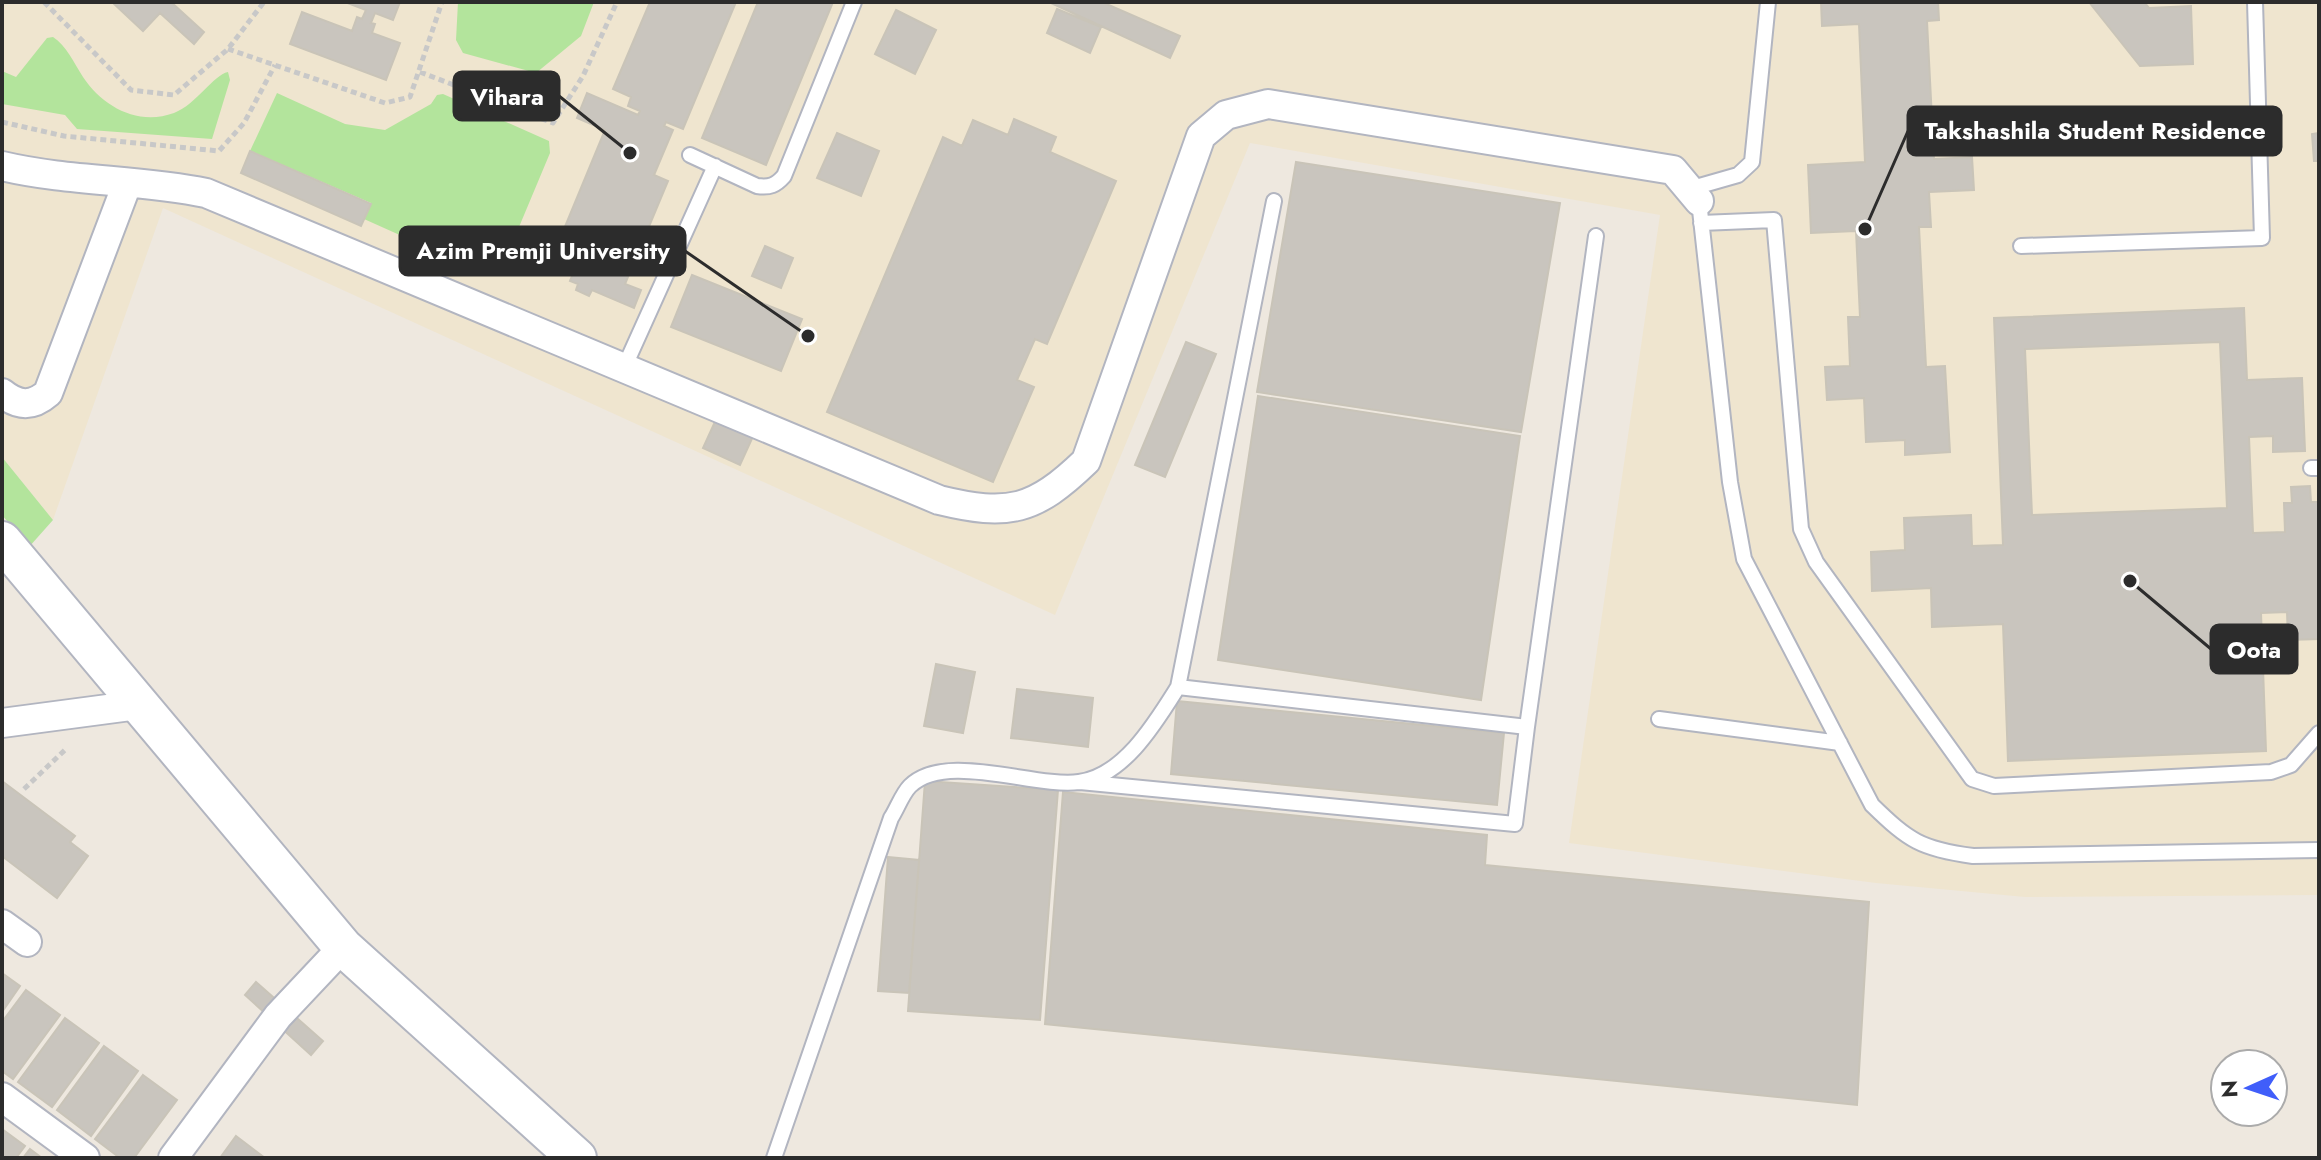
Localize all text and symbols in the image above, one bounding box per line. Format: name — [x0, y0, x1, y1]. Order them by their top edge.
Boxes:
callout: Vihara — [454, 72, 559, 120]
text: Vihara — [469, 79, 544, 114]
callout: Takshashila Student Residence — [1908, 107, 2281, 155]
text: Takshashila Student Residence — [1924, 113, 2266, 148]
callout: Azim Premji University — [400, 227, 685, 275]
text: Azim Premji University — [415, 233, 670, 268]
callout: Oota — [2211, 625, 2297, 673]
text: Oota — [2227, 632, 2281, 667]
north arrow — [2209, 1048, 2289, 1128]
text: N — [2213, 1079, 2245, 1099]

